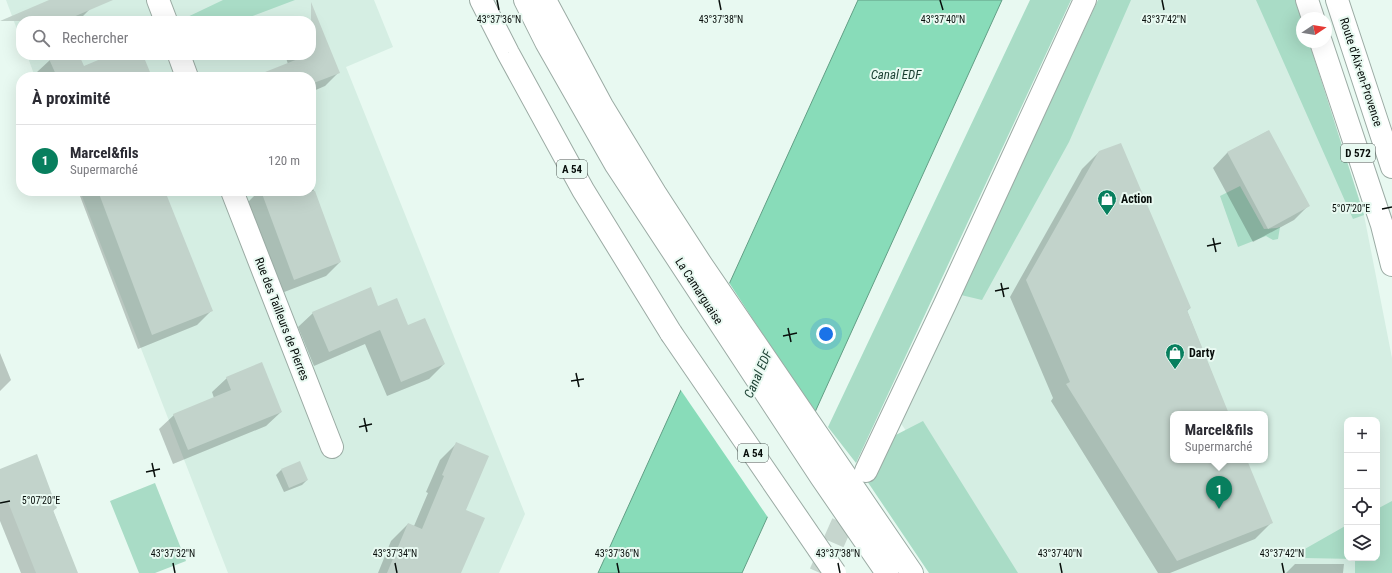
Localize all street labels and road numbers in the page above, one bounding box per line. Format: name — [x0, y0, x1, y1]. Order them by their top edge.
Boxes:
street label: Route d'Aix-en-Provence — [1337, 16, 1385, 129]
road number: D 572 — [1341, 144, 1375, 162]
road number: A 54 — [557, 160, 587, 178]
street label: Rue des Tailleurs de Pierres — [252, 255, 312, 383]
street label: La Camarguaise — [672, 255, 726, 327]
road number: A 54 — [738, 444, 768, 462]

